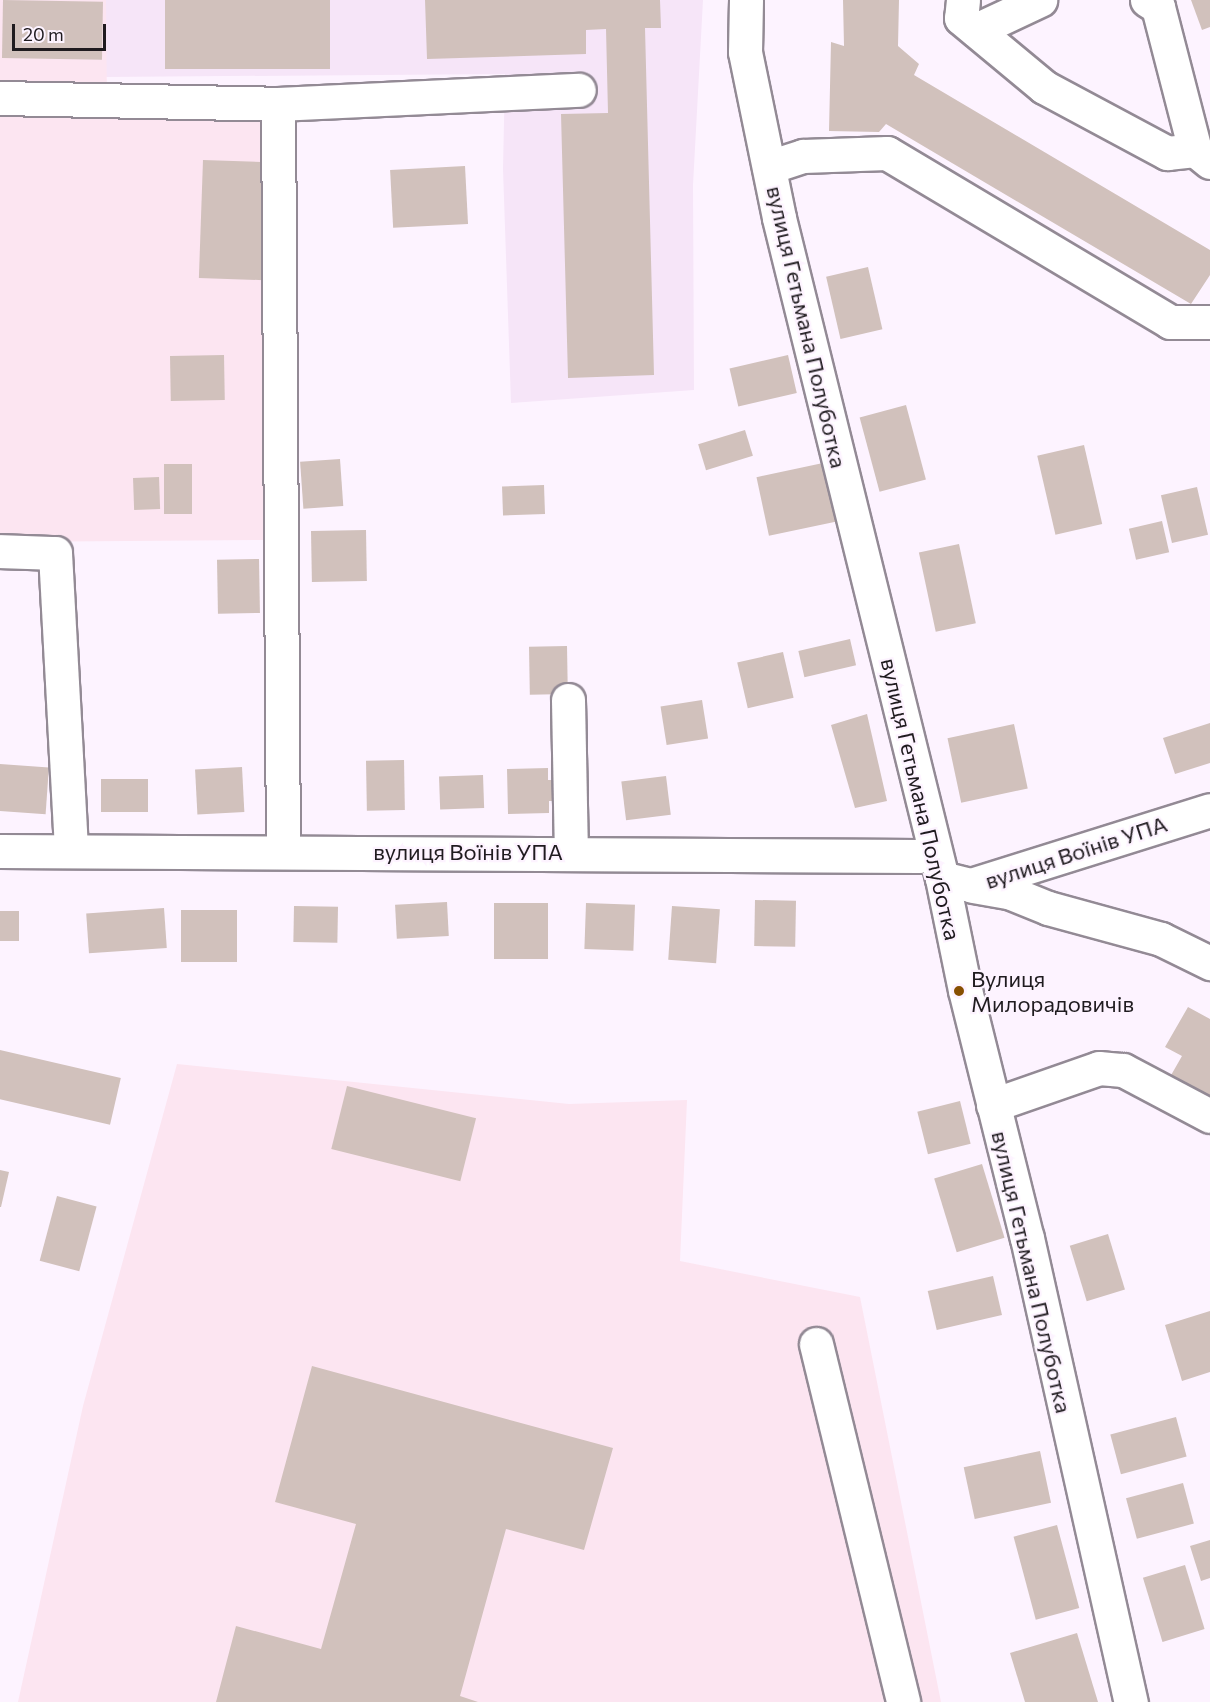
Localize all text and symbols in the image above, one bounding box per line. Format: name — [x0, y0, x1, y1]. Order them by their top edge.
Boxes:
scale bar — [15, 12, 110, 50]
text: 20 m — [23, 23, 64, 45]
street label: вулиця Гетьмана Полуботка — [762, 183, 852, 471]
street label: вулиця Гетьмана Полуботка — [876, 655, 966, 943]
street label: вулиця Воїнів УПА — [982, 810, 1170, 894]
street label: вулиця Воїнів УПА — [373, 839, 563, 865]
place label: Вулиця Милорадовичів — [971, 965, 1134, 1016]
marker: Вулиця Милорадовичів — [952, 984, 966, 998]
street label: вулиця Гетьмана Полуботка — [987, 1128, 1077, 1416]

